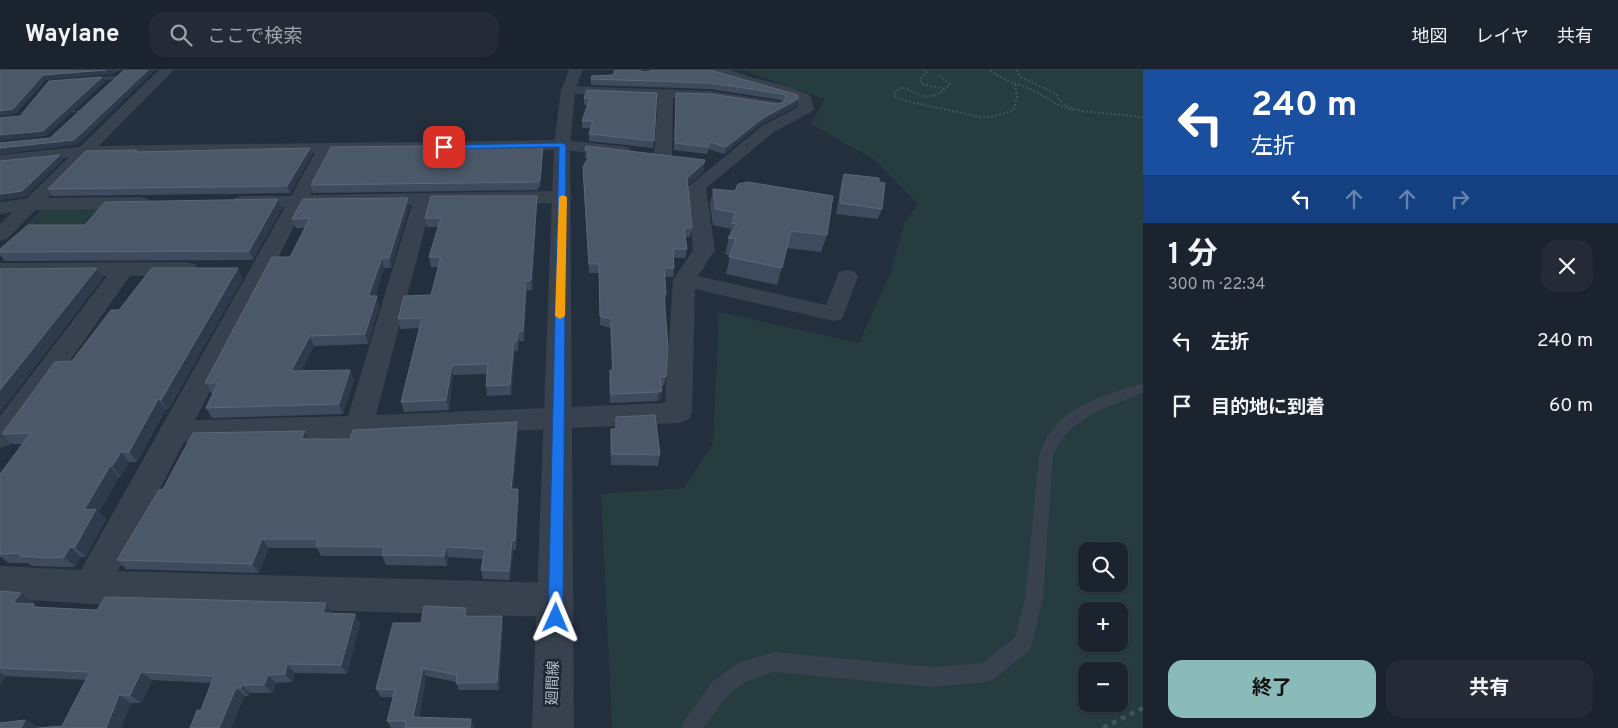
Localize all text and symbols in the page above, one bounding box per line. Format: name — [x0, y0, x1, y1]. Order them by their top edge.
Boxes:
search box — [149, 12, 499, 57]
text: Waylane — [25, 20, 119, 50]
icon: search — [167, 21, 195, 49]
text: ここで検索 — [207, 25, 302, 49]
text: 地図 — [1412, 26, 1448, 49]
text: レイヤ — [1476, 26, 1529, 49]
text: 共有 — [1557, 26, 1593, 49]
text: 240 m — [1251, 84, 1357, 128]
icon: left — [1168, 90, 1233, 155]
pin — [423, 126, 465, 168]
icon: arrive — [430, 133, 458, 161]
text: 左折 — [1251, 134, 1295, 161]
icon: left — [1287, 185, 1315, 213]
icon: ahead — [1340, 185, 1368, 213]
icon: ahead — [1393, 185, 1421, 213]
icon: right — [1446, 185, 1474, 213]
text: 1 分 — [1168, 237, 1218, 274]
button: close — [1541, 240, 1593, 292]
text: 300 m · 22:34 — [1168, 275, 1265, 295]
icon: left — [1168, 327, 1196, 355]
text: 240 m — [1537, 329, 1593, 353]
text: 左折 — [1211, 331, 1249, 355]
icon: arrive — [1168, 392, 1196, 420]
text: 60 m — [1549, 394, 1593, 418]
text: 目的地に到着 — [1211, 396, 1325, 420]
map controls — [1078, 542, 1128, 712]
button: search — [1078, 542, 1128, 592]
position arrow — [529, 591, 581, 643]
button: + — [1078, 602, 1128, 652]
street label: 廻間線 — [544, 660, 564, 706]
button: 終了 — [1168, 660, 1376, 718]
button: 共有 — [1386, 660, 1593, 718]
button: − — [1078, 662, 1128, 712]

